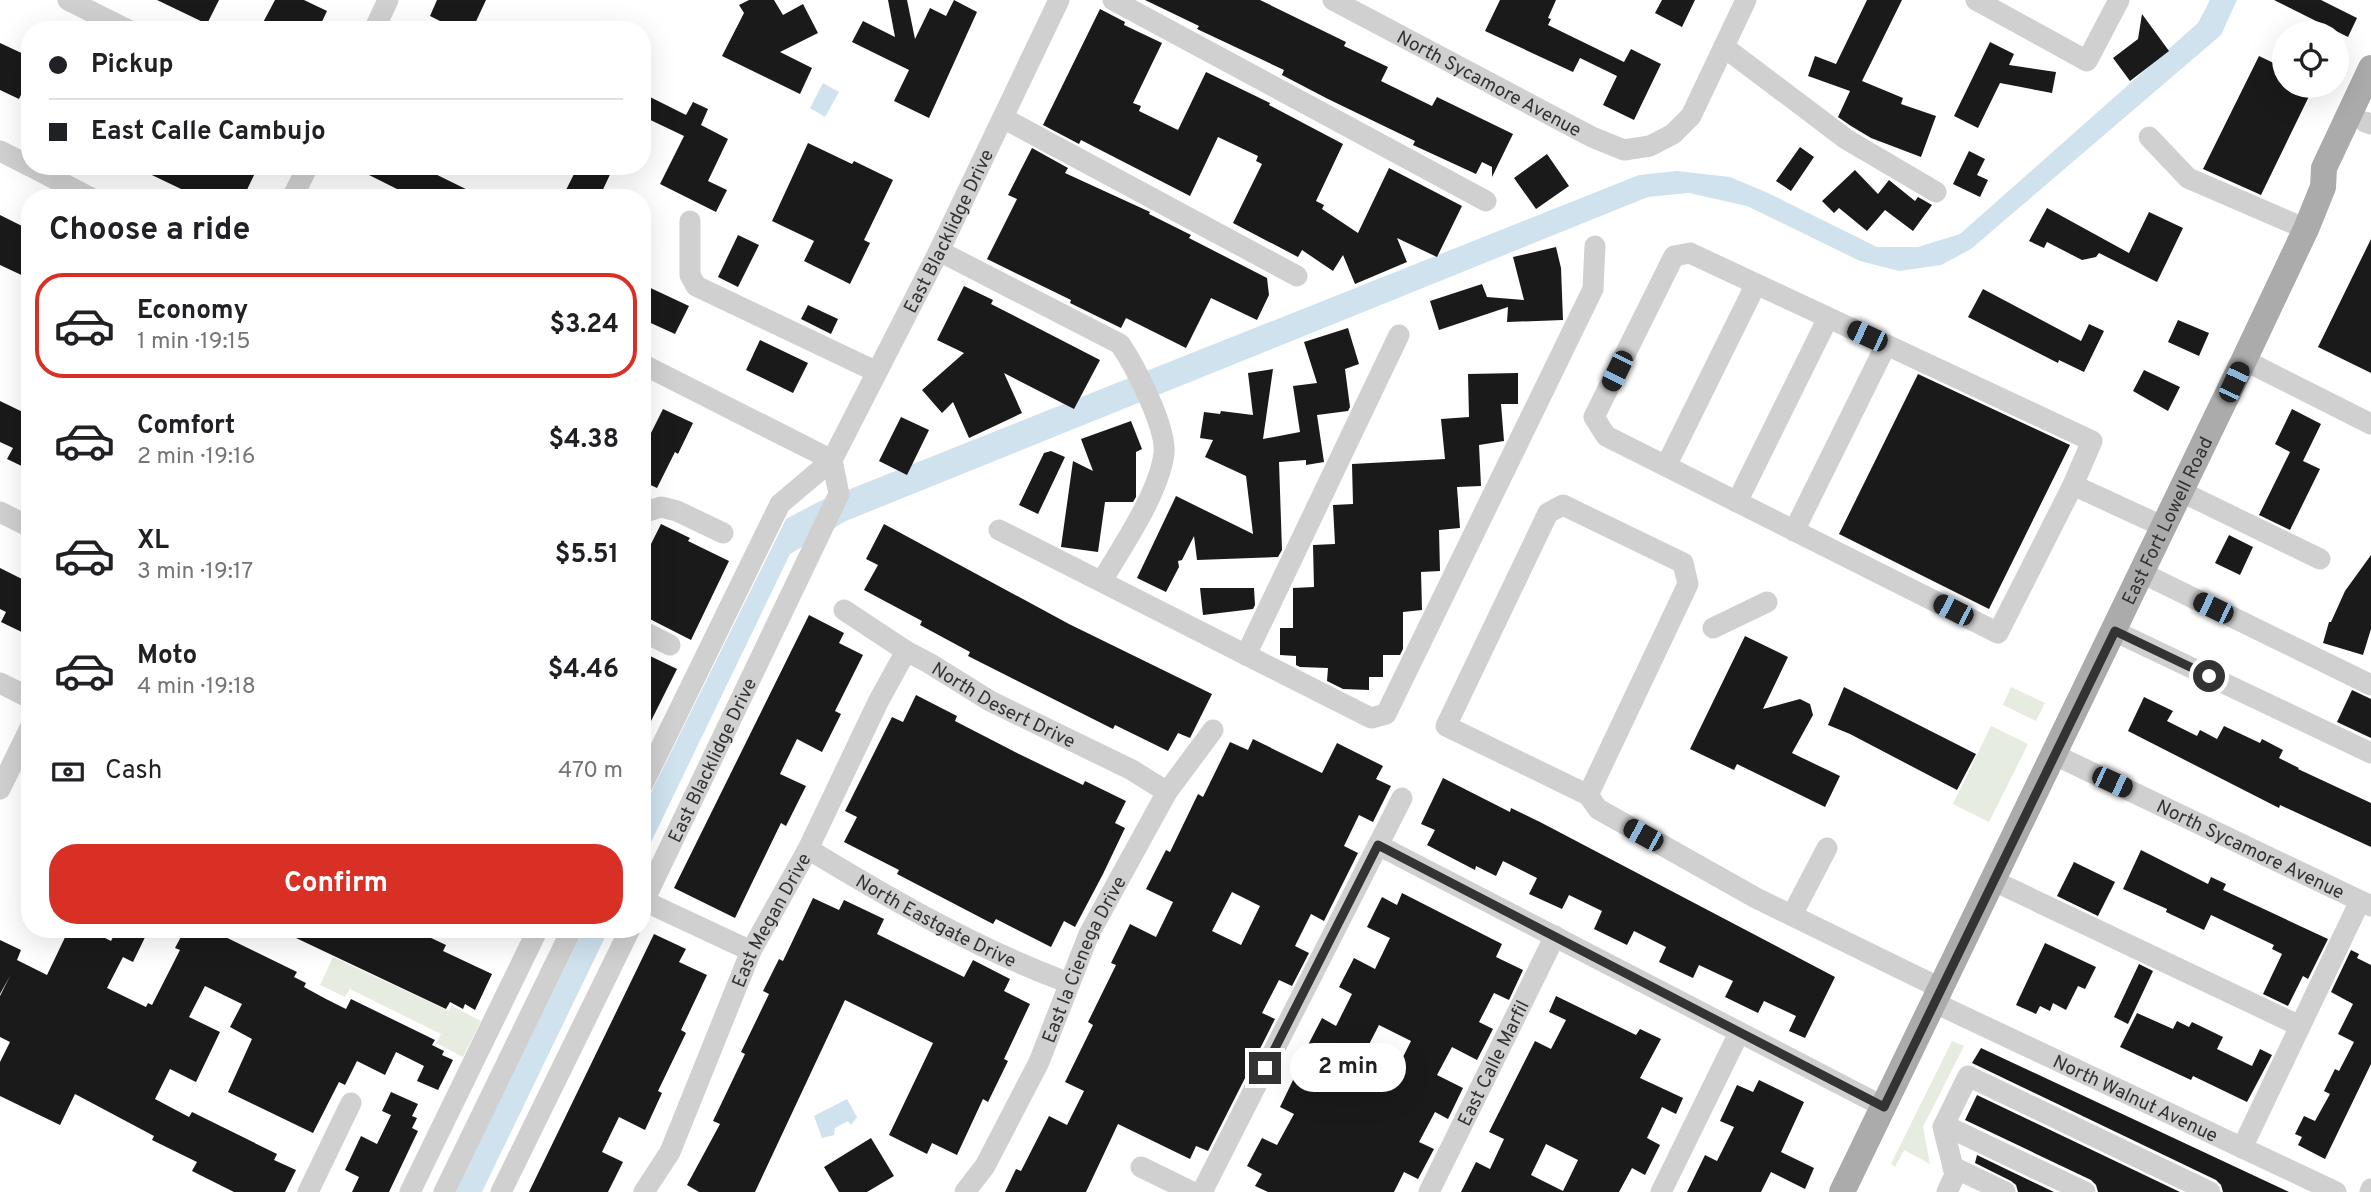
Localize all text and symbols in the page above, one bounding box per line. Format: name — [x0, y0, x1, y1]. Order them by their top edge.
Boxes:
map controls — [2272, 21, 2349, 98]
button: locate — [2272, 21, 2349, 98]
street label: North Sycamore Avenue — [1392, 26, 1585, 143]
text: Pickup — [91, 49, 174, 82]
text: East Calle Cambujo — [91, 116, 326, 149]
street label: East Blacklidge Drive — [899, 146, 1000, 318]
text: Choose a ride — [49, 211, 250, 251]
icon: car — [53, 294, 116, 357]
text: Economy — [137, 295, 248, 328]
text: $3.24 — [549, 309, 619, 342]
car — [1844, 318, 1891, 354]
text: 1 min · 19:15 — [137, 328, 250, 357]
car — [1599, 348, 1636, 394]
car — [2216, 359, 2253, 405]
icon: car — [53, 409, 116, 472]
text: Comfort — [137, 410, 235, 443]
text: $4.38 — [548, 424, 619, 457]
street label: East Fort Lowell Road — [2118, 433, 2219, 609]
text: 2 min · 19:16 — [137, 443, 255, 472]
icon: car — [53, 524, 116, 587]
text: XL — [137, 525, 169, 558]
text: $5.51 — [555, 539, 619, 572]
text: 3 min · 19:17 — [137, 558, 253, 587]
car — [2190, 589, 2237, 627]
car — [1930, 591, 1977, 629]
icon: car — [53, 639, 116, 702]
text: Moto — [137, 640, 197, 673]
text: $4.46 — [548, 654, 619, 687]
street label: North Desert Drive — [926, 658, 1079, 755]
route start — [2193, 660, 2225, 692]
text: 4 min · 19:18 — [137, 673, 256, 702]
street label: East Blacklidge Drive — [664, 674, 763, 847]
icon: cash — [49, 753, 87, 791]
text: Cash — [105, 755, 162, 788]
text: 470 m — [558, 757, 623, 786]
car — [2089, 764, 2136, 800]
street label: North Sycamore Avenue — [2152, 795, 2348, 906]
car — [1620, 816, 1667, 854]
button: Confirm — [49, 844, 623, 924]
street label: East Megan Drive — [728, 849, 817, 991]
street label: North Eastgate Drive — [851, 870, 1019, 974]
street label: East la Cienega Drive — [1038, 872, 1133, 1047]
street label: East Calle Marfil — [1453, 997, 1535, 1131]
callout: 2 min — [1290, 1044, 1405, 1092]
street label: North Walnut Avenue — [2049, 1050, 2221, 1149]
route end — [1249, 1052, 1281, 1084]
text: 2 min — [1318, 1053, 1378, 1082]

